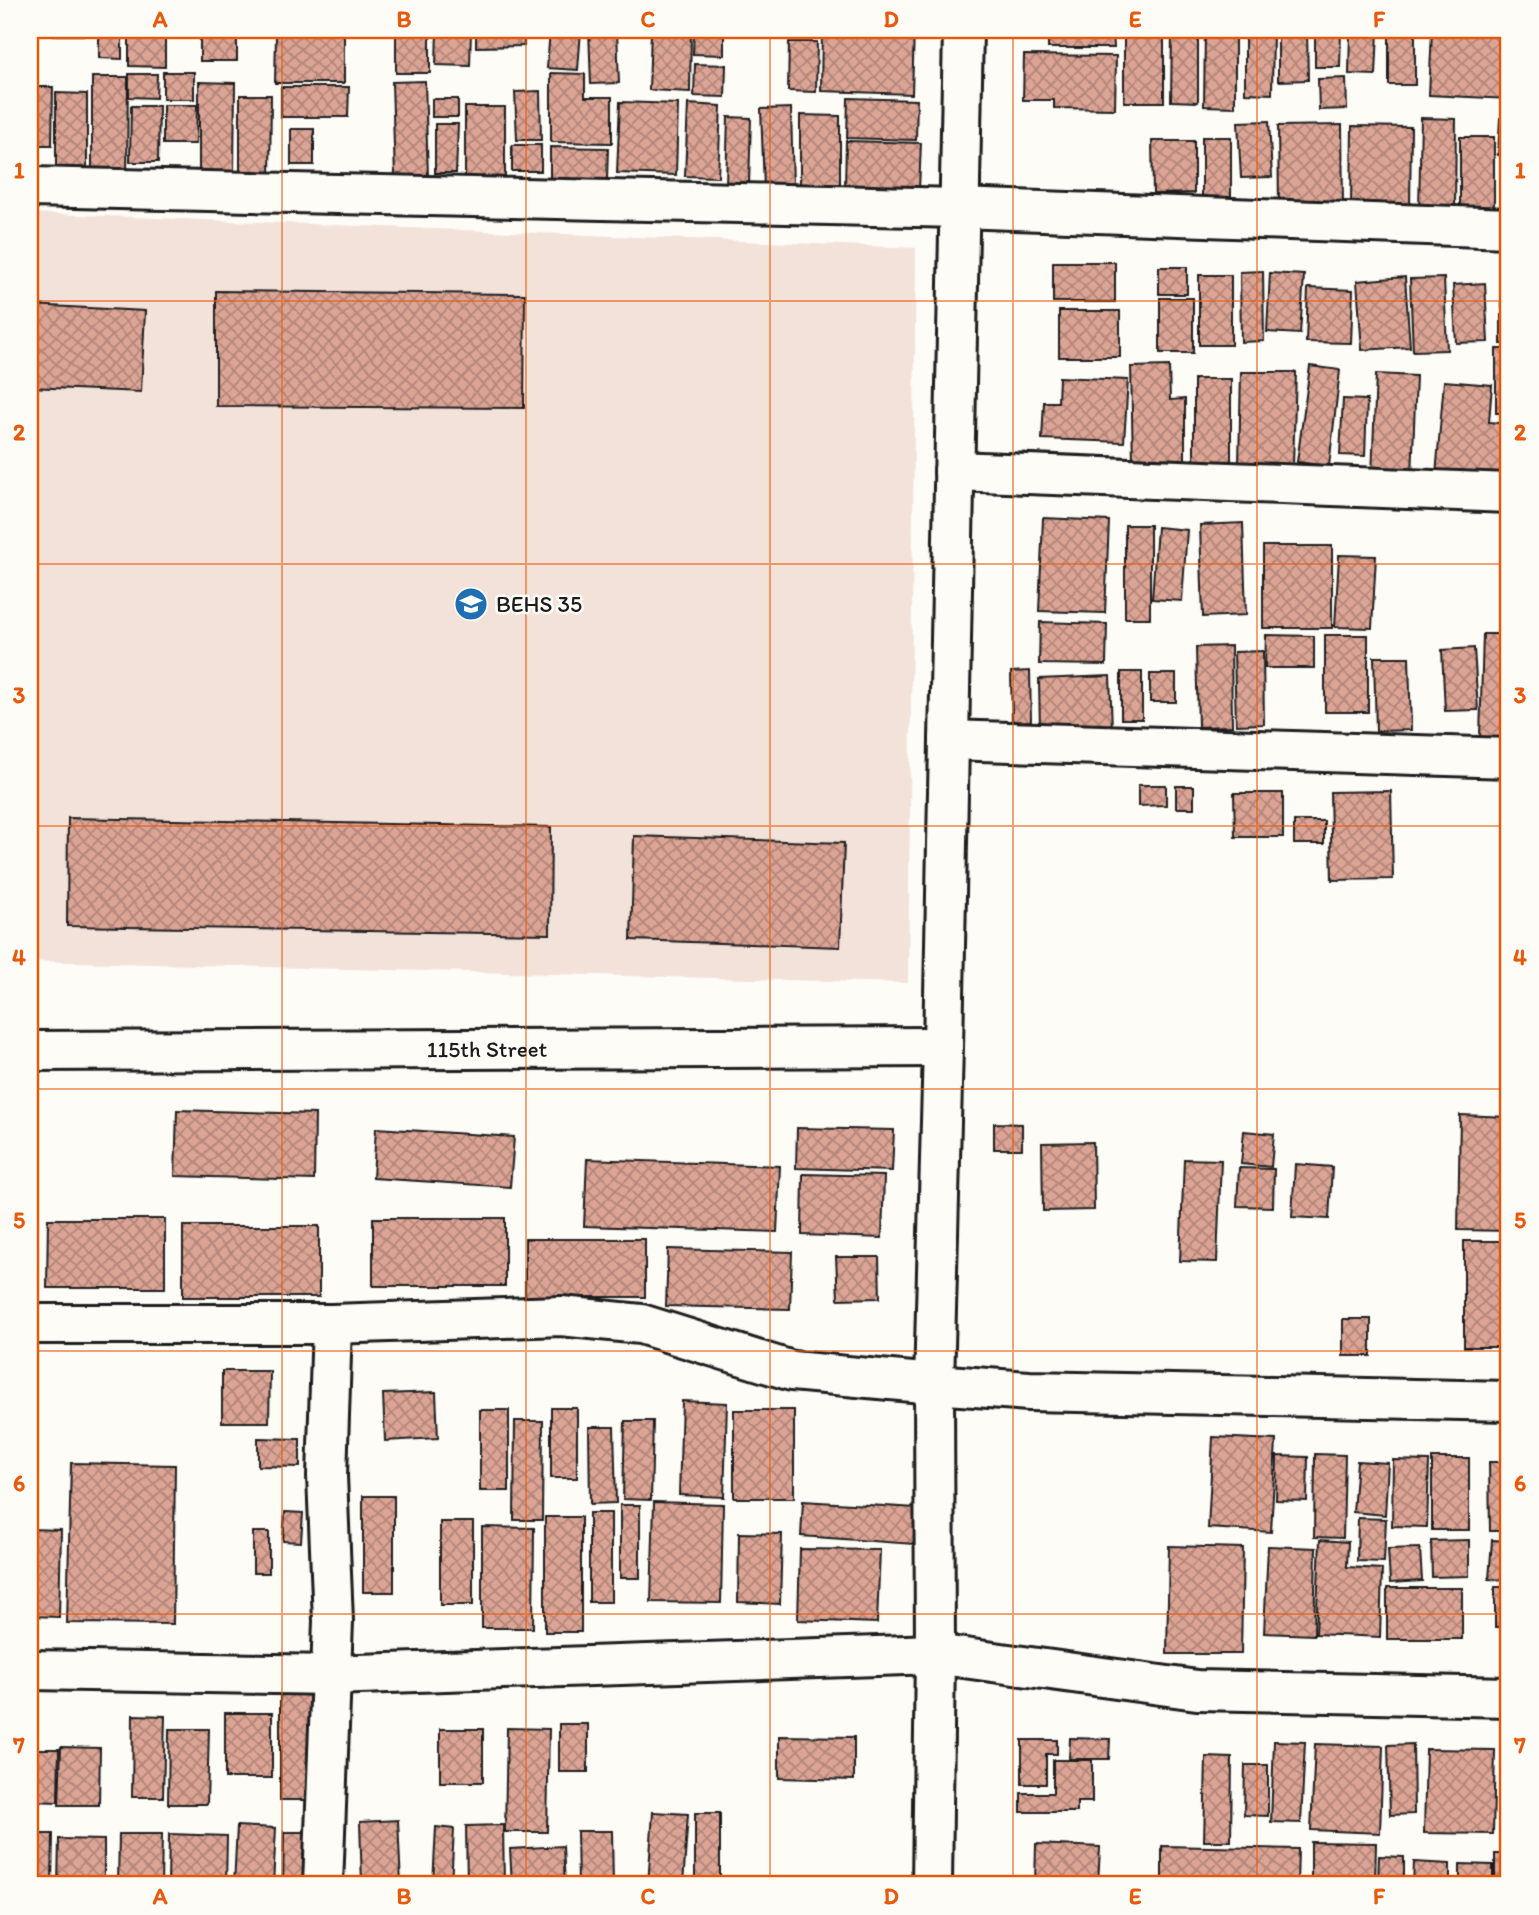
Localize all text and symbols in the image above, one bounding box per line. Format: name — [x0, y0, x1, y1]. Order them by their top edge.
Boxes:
text: A — [152, 5, 168, 33]
text: B — [397, 5, 412, 33]
text: C — [641, 5, 656, 33]
text: D — [883, 5, 899, 33]
text: E — [1129, 5, 1142, 33]
text: F — [1373, 5, 1386, 33]
text: 1 — [14, 156, 25, 184]
text: 1 — [1515, 156, 1526, 184]
text: 2 — [13, 418, 26, 446]
text: 2 — [1514, 418, 1527, 446]
school or university icon: BEHS 35 — [452, 585, 490, 623]
place label: BEHS 35 — [496, 590, 582, 618]
text: 3 — [13, 681, 26, 709]
text: 3 — [1514, 681, 1527, 709]
text: 4 — [12, 943, 26, 971]
text: 4 — [1513, 943, 1527, 971]
street label: 115th Street — [427, 1035, 548, 1063]
text: 5 — [13, 1206, 25, 1234]
text: 5 — [1514, 1206, 1526, 1234]
text: 6 — [13, 1469, 25, 1497]
text: 6 — [1514, 1469, 1526, 1497]
text: 7 — [12, 1731, 25, 1759]
text: 7 — [1513, 1731, 1526, 1759]
text: A — [152, 1882, 168, 1910]
text: B — [397, 1882, 412, 1910]
text: C — [641, 1882, 656, 1910]
text: D — [883, 1882, 899, 1910]
text: E — [1129, 1882, 1142, 1910]
text: F — [1373, 1882, 1386, 1910]

